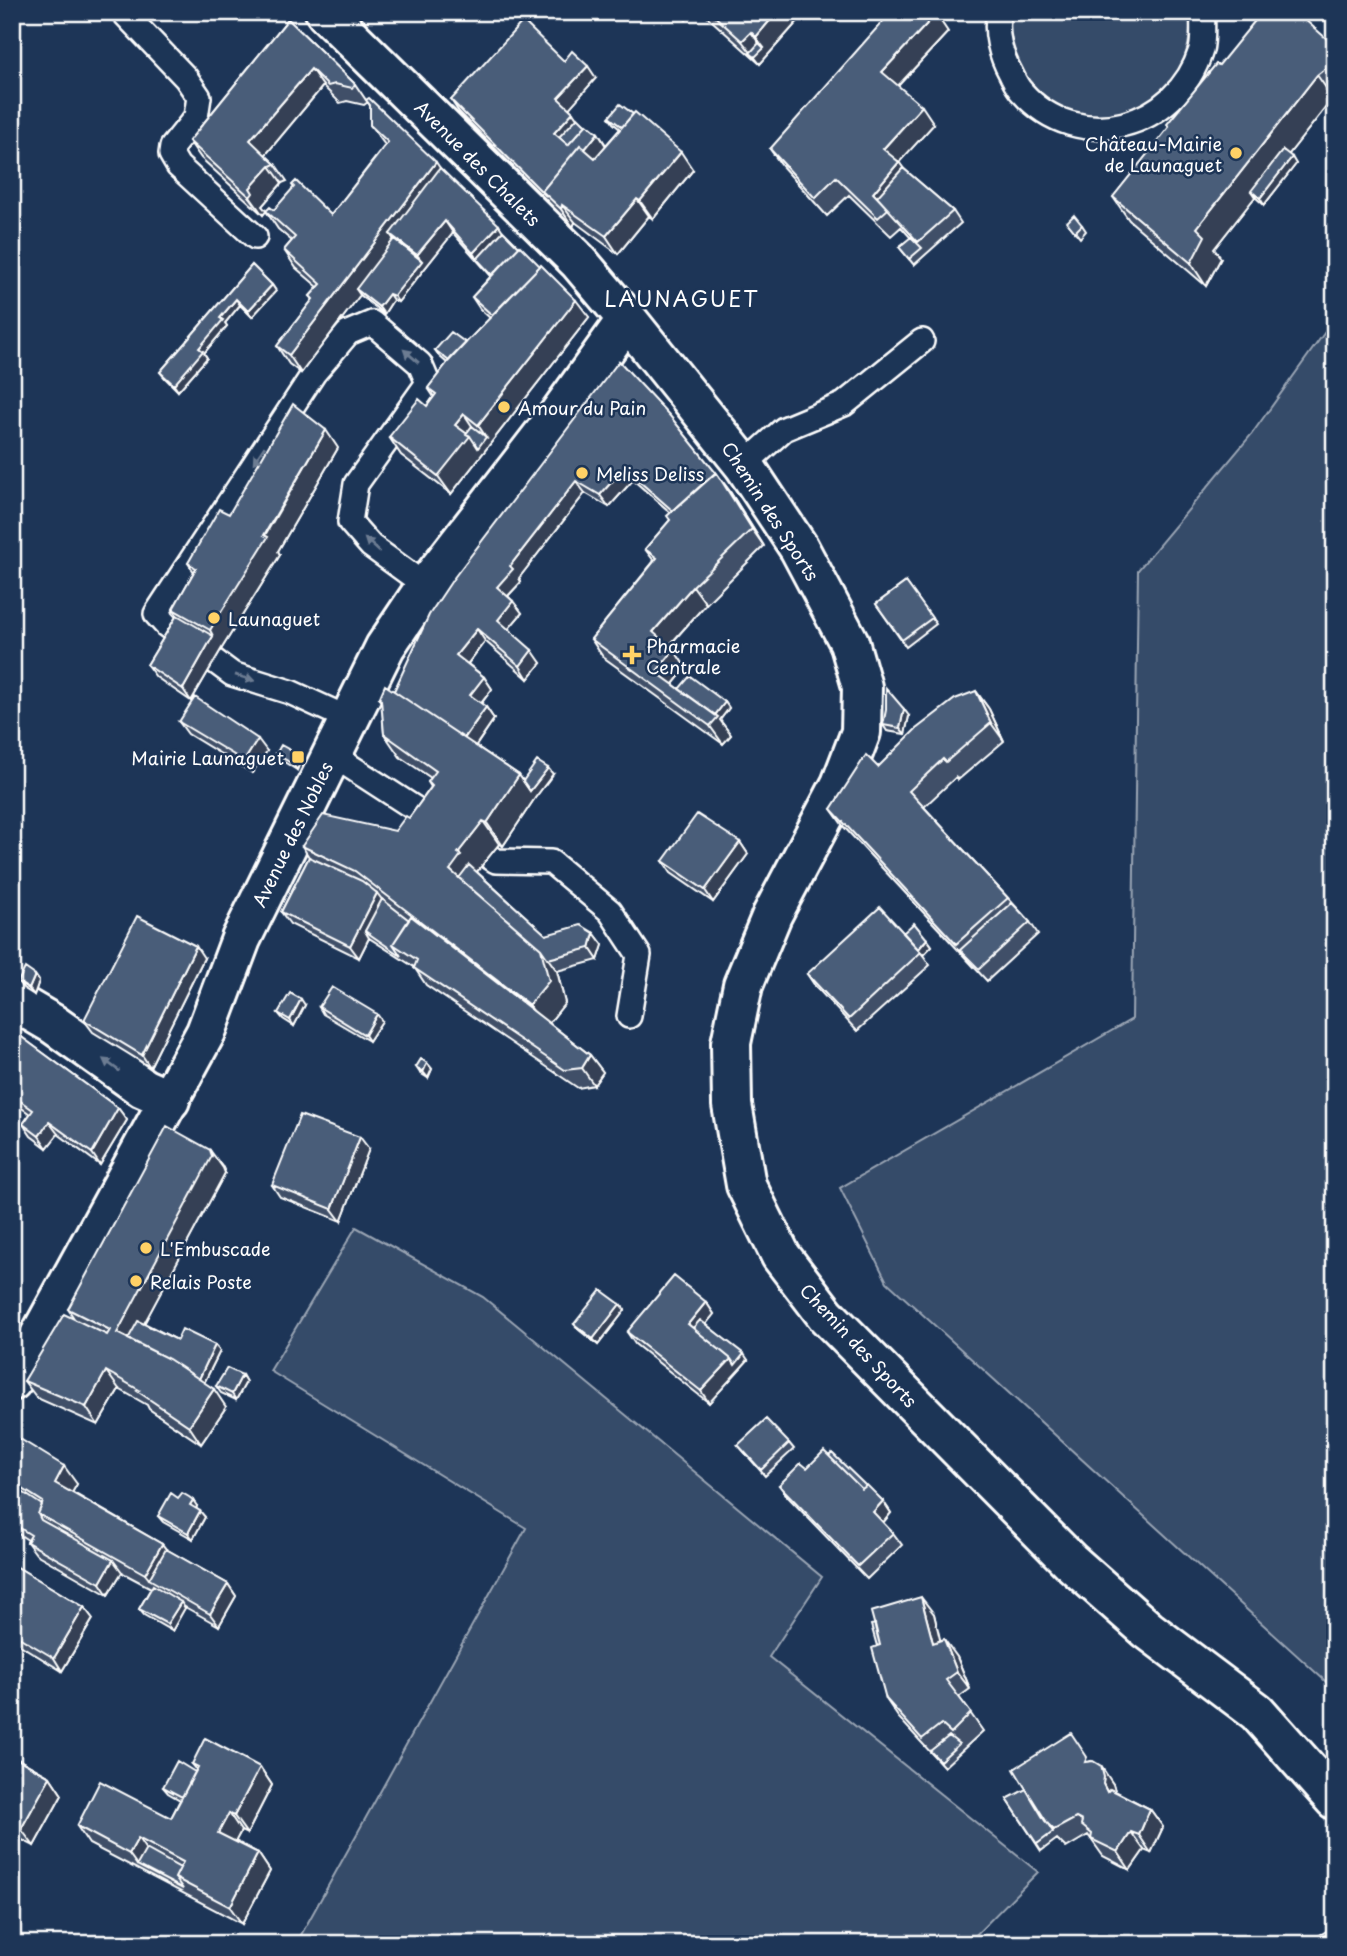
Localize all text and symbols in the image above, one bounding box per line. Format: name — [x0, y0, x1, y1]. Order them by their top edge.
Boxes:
street label: Avenue des Chalets — [409, 94, 547, 232]
place label: Château-Mairie de Launaguet — [1085, 130, 1222, 178]
marker: Château-Mairie de Launaguet — [1228, 145, 1244, 161]
district label: LAUNAGUET — [604, 282, 760, 314]
one-way arrow — [402, 349, 419, 364]
place label: Amour du Pain — [518, 394, 646, 421]
marker: Amour du Pain — [496, 399, 512, 415]
street label: Chemin des Sports — [716, 436, 826, 586]
one-way arrow — [253, 445, 266, 465]
place label: Meliss Deliss — [596, 460, 704, 487]
marker: Meliss Deliss — [574, 465, 590, 481]
one-way arrow — [363, 537, 381, 553]
place label: Launaguet — [228, 605, 320, 632]
marker: Launaguet — [206, 610, 222, 626]
place label: Pharmacie Centrale — [646, 632, 740, 680]
marker: Pharmacie Centrale — [624, 647, 640, 663]
one-way arrow — [235, 674, 256, 684]
place label: Mairie Launaguet — [131, 744, 284, 771]
marker: Mairie Launaguet — [290, 749, 306, 765]
street label: Avenue des Nobles — [245, 757, 339, 911]
one-way arrow — [102, 1059, 120, 1073]
place label: L'Embuscade — [160, 1235, 271, 1262]
marker: L'Embuscade — [138, 1240, 154, 1256]
place label: Relais Poste — [150, 1268, 252, 1295]
marker: Relais Poste — [128, 1273, 144, 1289]
street label: Chemin des Sports — [794, 1277, 924, 1413]

